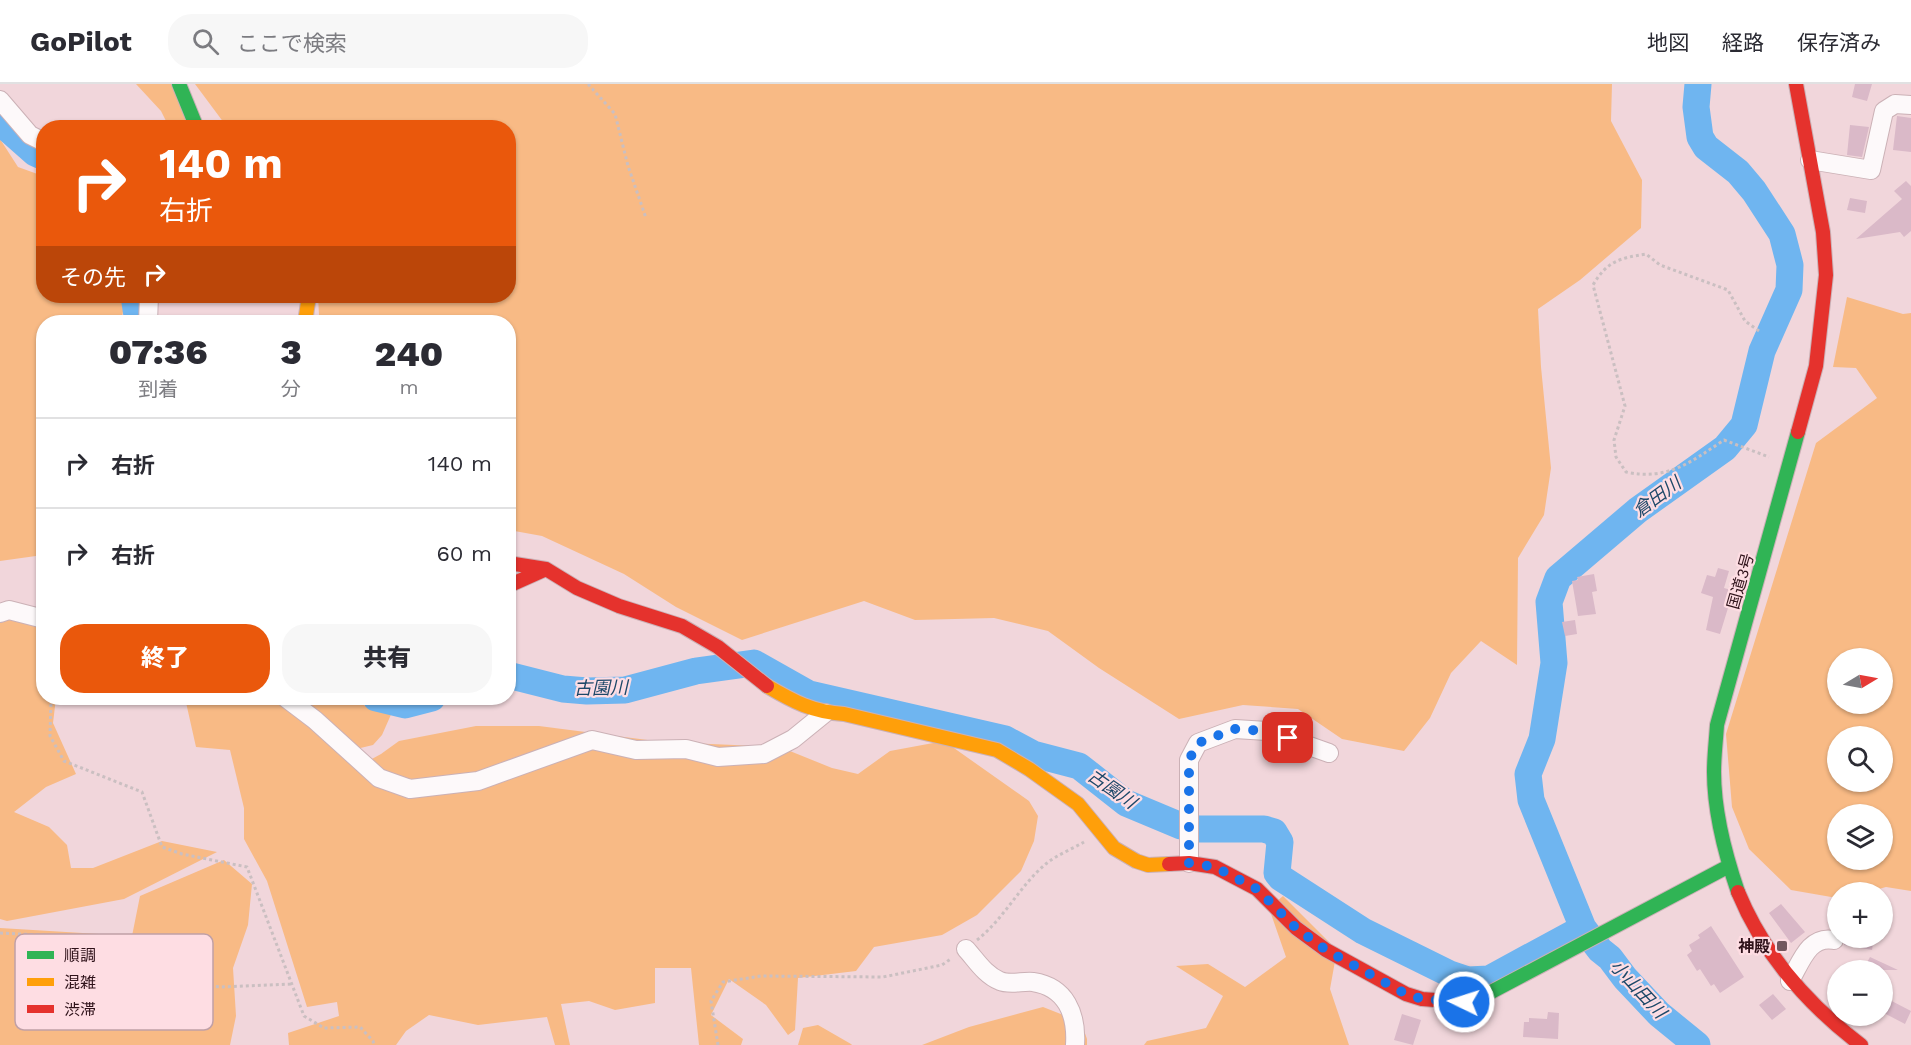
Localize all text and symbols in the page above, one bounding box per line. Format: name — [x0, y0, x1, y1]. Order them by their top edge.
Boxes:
search box — [168, 14, 588, 68]
text: GoPilot — [30, 25, 132, 58]
icon: search — [189, 25, 222, 58]
text: 地図 — [1647, 30, 1689, 55]
text: 経路 — [1722, 30, 1764, 55]
text: 保存済み — [1797, 30, 1881, 55]
text: ここで検索 — [237, 31, 347, 56]
text: 140 m — [159, 139, 283, 188]
icon: right — [60, 144, 138, 222]
text: 右折 — [159, 195, 213, 227]
icon: right — [138, 258, 171, 291]
text: その先 — [60, 265, 126, 290]
text: 07:36 — [109, 331, 208, 373]
text: 3 — [280, 331, 302, 373]
text: 240 — [375, 333, 443, 375]
text: m — [399, 375, 418, 399]
text: 到着 — [138, 377, 178, 401]
text: 分 — [281, 377, 301, 401]
icon: right — [60, 447, 93, 480]
text: 140 m — [428, 451, 492, 476]
text: 右折 — [111, 453, 155, 478]
water label: 倉田川 — [1629, 471, 1686, 521]
icon: right — [60, 537, 93, 570]
text: 60 m — [436, 541, 492, 566]
text: 右折 — [111, 543, 155, 568]
street label: 国道3号 — [1723, 551, 1758, 611]
button: 終了 — [60, 624, 270, 693]
button: 共有 — [282, 624, 492, 693]
north arrow — [1827, 648, 1893, 714]
map controls — [1827, 648, 1893, 1026]
water label: 古園川 — [574, 676, 630, 698]
pin — [1262, 712, 1313, 763]
icon: arrive — [1271, 721, 1304, 754]
button: search — [1827, 726, 1893, 792]
water label: 古園川 — [1084, 765, 1142, 814]
button: layers — [1827, 804, 1893, 870]
button: + — [1827, 882, 1893, 948]
legend — [15, 934, 213, 1030]
place label: 神殿 — [1738, 937, 1770, 956]
marker: 神殿 — [1775, 939, 1789, 953]
text: 順調 — [64, 946, 96, 965]
water label: 小山田川 — [1606, 955, 1672, 1024]
button: − — [1827, 960, 1893, 1026]
position arrow — [1432, 970, 1496, 1034]
text: 混雑 — [64, 973, 96, 992]
text: 渋滞 — [64, 1000, 96, 1019]

